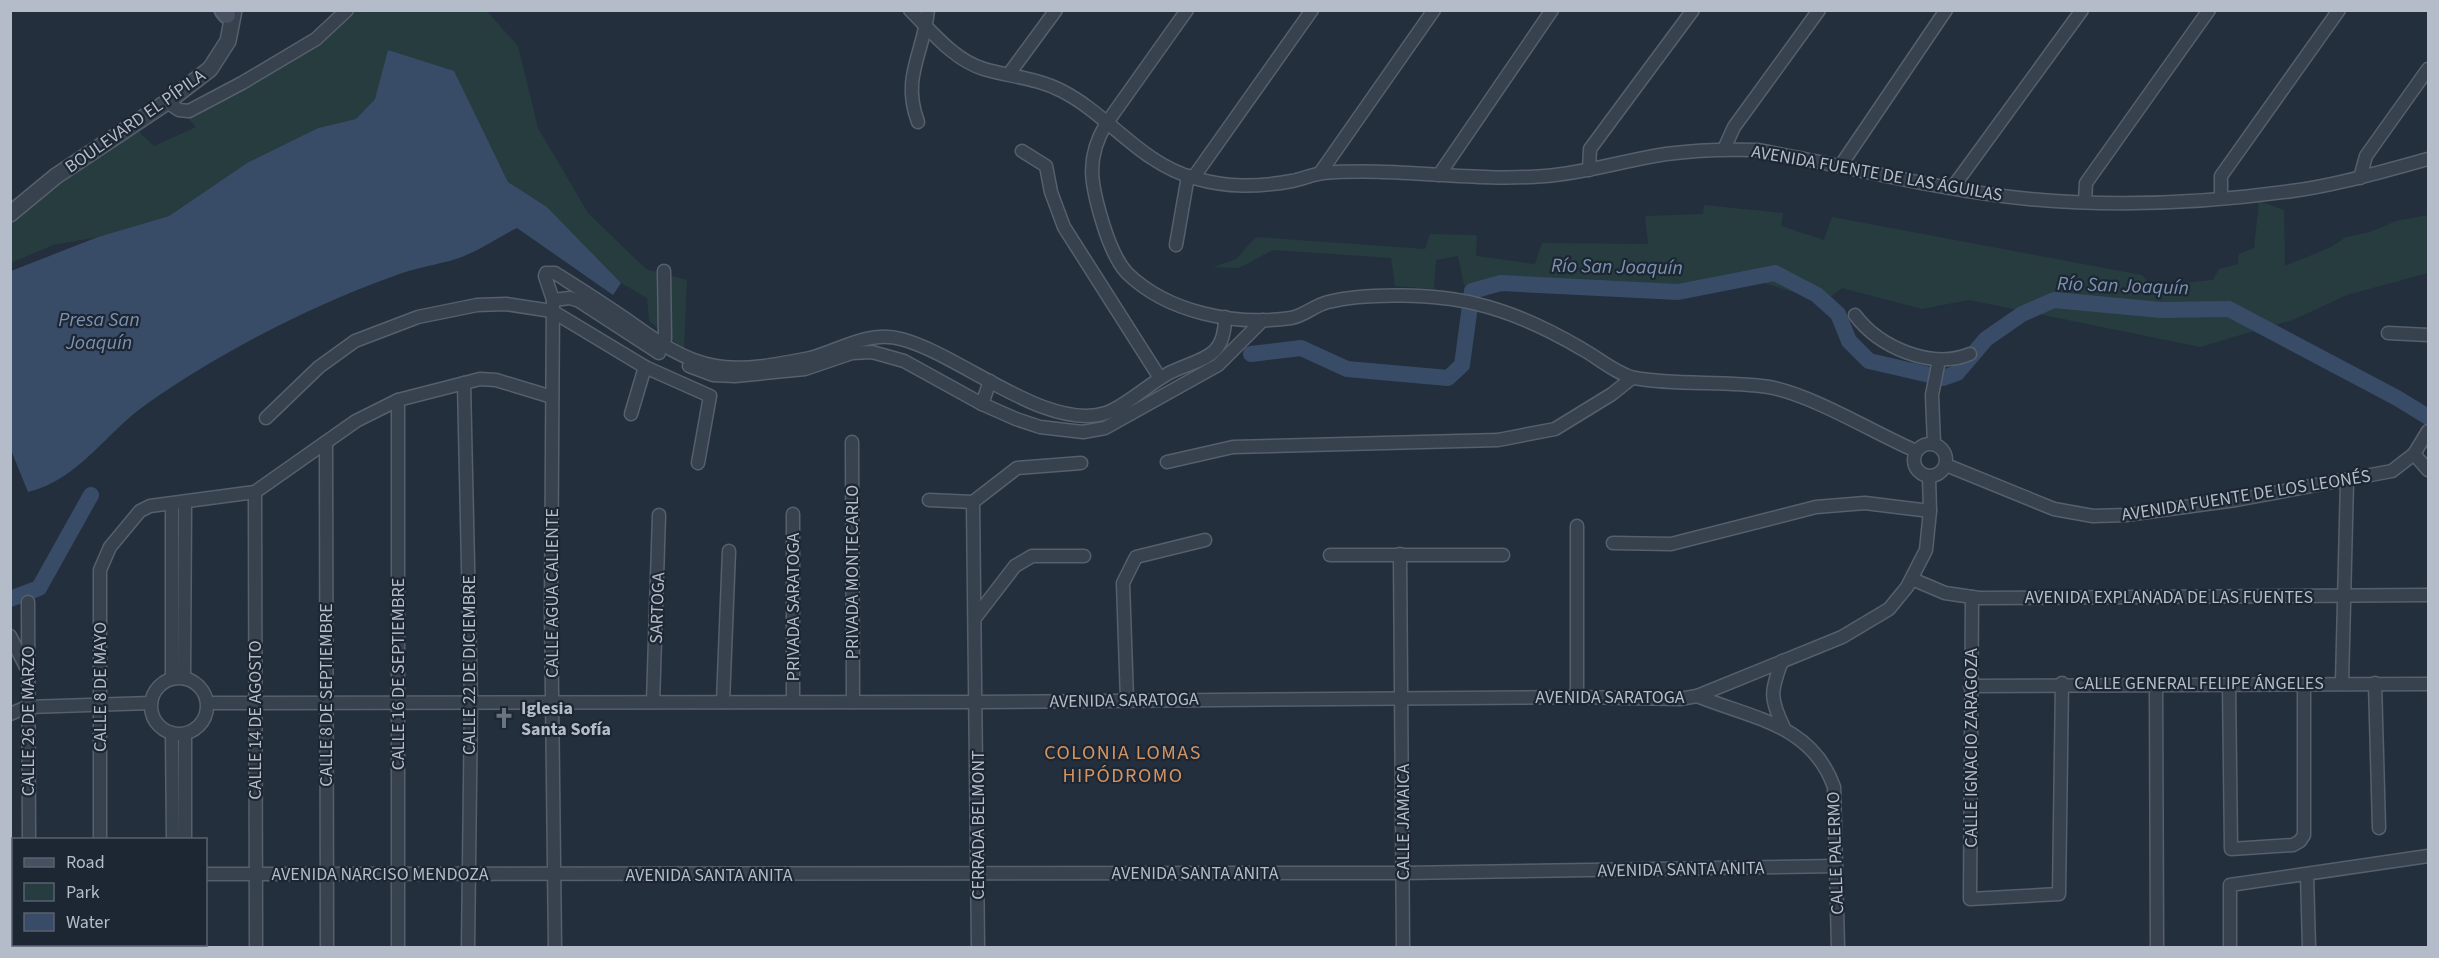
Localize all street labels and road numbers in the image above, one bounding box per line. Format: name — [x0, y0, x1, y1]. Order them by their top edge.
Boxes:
street label: BOULEVARD EL PÍPILA — [60, 63, 211, 179]
street label: AVENIDA FUENTE DE LAS ÁGUILAS — [1749, 139, 2004, 208]
street label: AVENIDA FUENTE DE LOS LEONÉS — [2120, 463, 2372, 528]
street label: PRIVADA MONTECARLO — [840, 485, 865, 659]
street label: CALLE AGUA CALIENTE — [540, 508, 565, 678]
street label: PRIVADA SARATOGA — [781, 532, 806, 681]
street label: SARTOGA — [644, 572, 671, 644]
street label: CALLE 22 DE DICIEMBRE — [457, 575, 482, 755]
street label: CALLE 16 DE SEPTIEMBRE — [386, 578, 411, 770]
street label: AVENIDA EXPLANADA DE LAS FUENTES — [2025, 585, 2313, 610]
street label: CALLE 8 DE SEPTIEMBRE — [314, 603, 339, 787]
street label: CALLE 8 DE MAYO — [88, 622, 113, 752]
street label: CALLE 14 DE AGOSTO — [243, 640, 268, 800]
street label: CALLE 26 DE MARZO — [16, 646, 41, 796]
street label: CALLE IGNACIO ZARAGOZA — [1959, 648, 1984, 848]
street label: CALLE GENERAL FELIPE ÁNGELES — [2074, 671, 2324, 696]
street label: AVENIDA SARATOGA — [1535, 685, 1685, 710]
street label: AVENIDA SARATOGA — [1049, 687, 1199, 714]
street label: CERRADA BELMONT — [966, 750, 991, 900]
street label: CALLE JAMAICA — [1391, 763, 1416, 880]
street label: CALLE PALERMO — [1821, 791, 1850, 915]
street label: AVENIDA SANTA ANITA — [1597, 856, 1765, 883]
street label: AVENIDA SANTA ANITA — [1111, 861, 1279, 886]
street label: AVENIDA NARCISO MENDOZA — [271, 862, 489, 887]
street label: AVENIDA SANTA ANITA — [625, 863, 793, 888]

